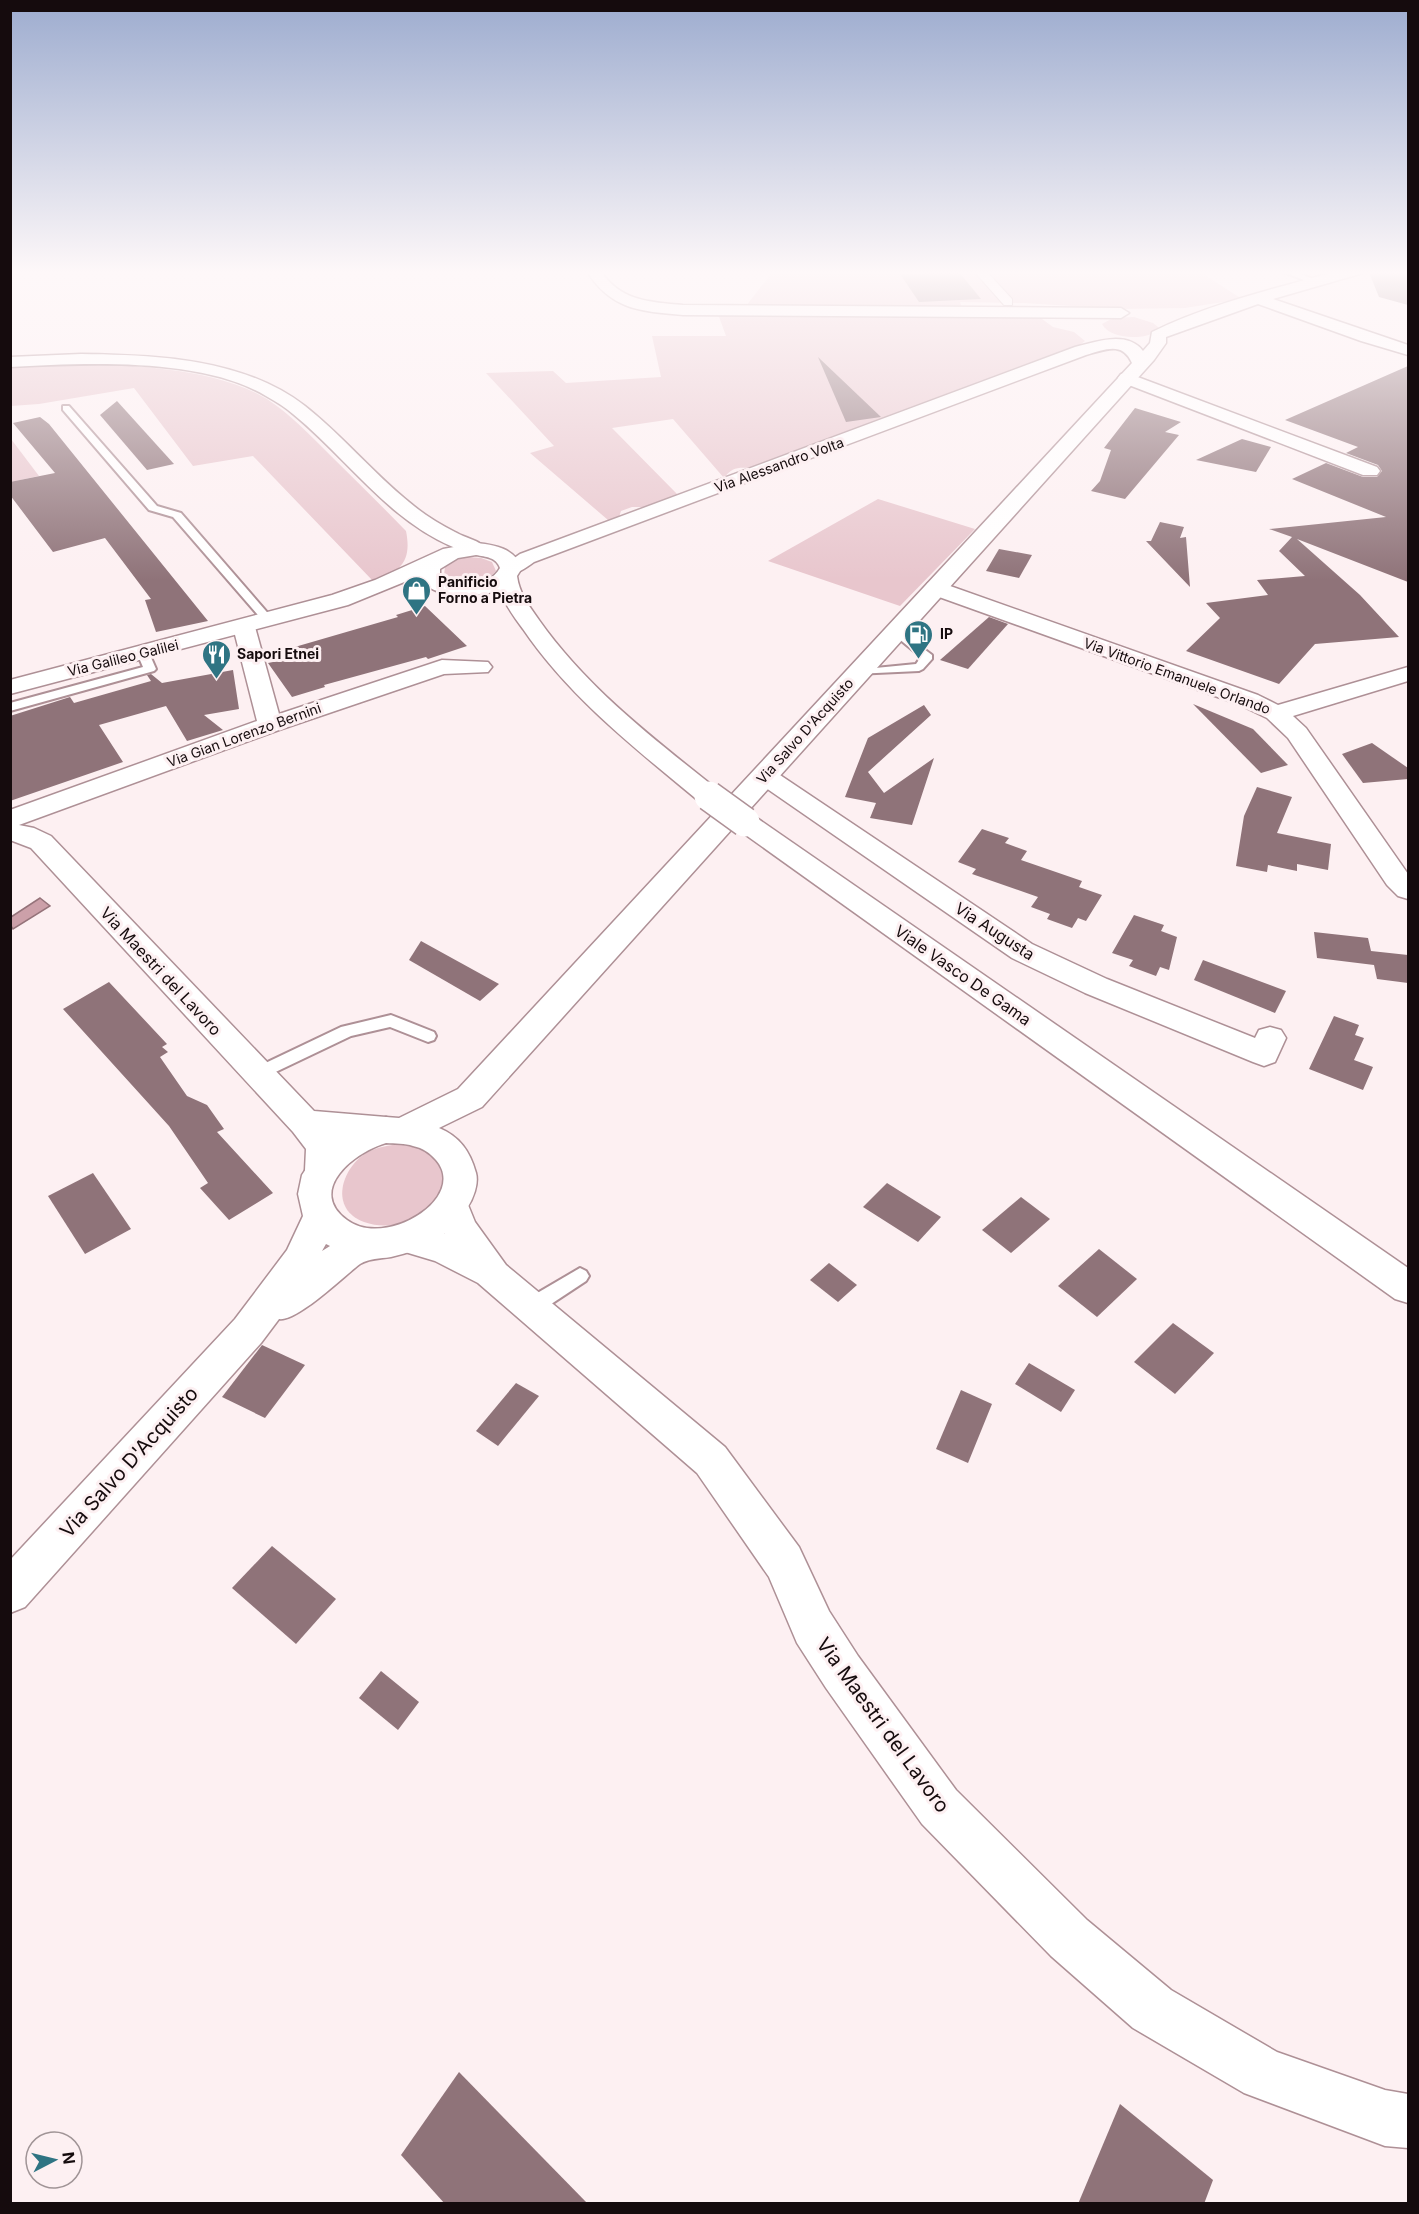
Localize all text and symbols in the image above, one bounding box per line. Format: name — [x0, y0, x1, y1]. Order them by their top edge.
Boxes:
street label: Via Alessandro Volta — [712, 433, 846, 496]
place label: Panificio Forno a Pietra — [438, 573, 532, 606]
shop icon: Panificio Forno a Pietra — [401, 574, 433, 616]
fuel station icon: IP — [903, 618, 935, 660]
place label: IP — [940, 625, 953, 642]
street label: Via Vittorio Emanuele Orlando — [1081, 634, 1273, 717]
street label: Via Galileo Galilei — [66, 635, 180, 680]
restaurant icon: Sapori Etnei — [200, 638, 232, 680]
place label: Sapori Etnei — [237, 645, 319, 662]
street label: Via Salvo D'Acquisto — [753, 674, 857, 787]
street label: Via Gian Lorenzo Bernini — [165, 699, 323, 770]
street label: Via Augusta — [951, 898, 1039, 964]
street label: Via Maestri del Lavoro — [96, 903, 226, 1039]
street label: Viale Vasco De Gama — [891, 920, 1035, 1030]
street label: Via Salvo D'Acquisto — [55, 1382, 203, 1542]
street label: Via Maestri del Lavoro — [811, 1633, 955, 1817]
north arrow — [24, 2130, 84, 2190]
text: N — [58, 2151, 80, 2165]

